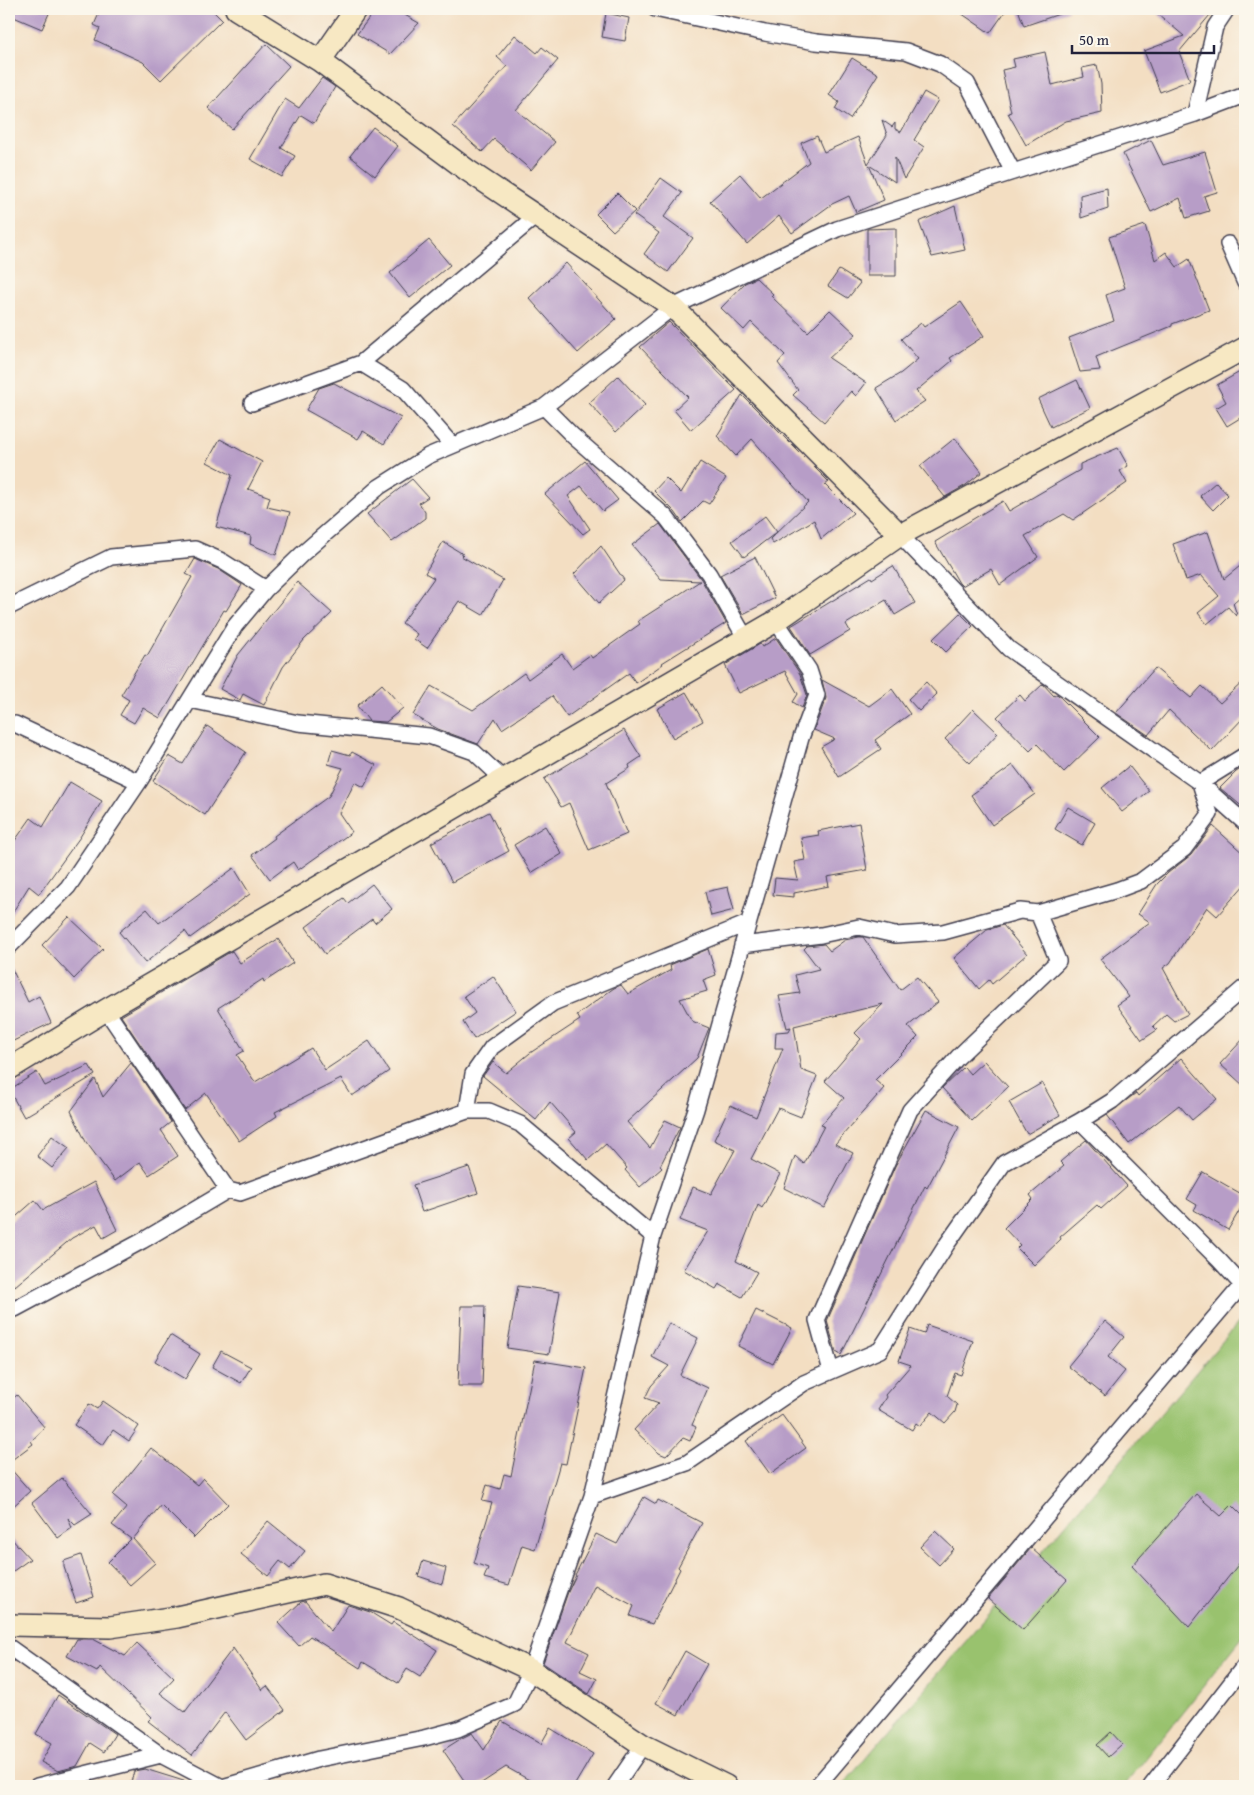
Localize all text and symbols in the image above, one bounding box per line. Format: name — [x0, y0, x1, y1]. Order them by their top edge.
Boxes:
scale bar — [1072, 22, 1214, 54]
text: 50 m — [1079, 29, 1110, 50]

